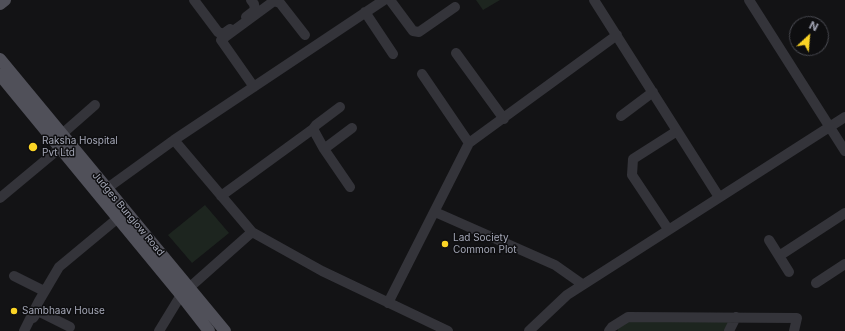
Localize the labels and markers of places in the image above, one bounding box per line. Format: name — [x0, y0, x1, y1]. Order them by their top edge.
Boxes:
place label: Raksha Hospital Pvt Ltd — [42, 135, 118, 158]
marker: Raksha Hospital Pvt Ltd — [27, 141, 39, 153]
place label: Lad Society Common Plot — [453, 232, 517, 256]
marker: Lad Society Common Plot — [440, 239, 450, 249]
place label: Sambhaav House — [22, 305, 105, 317]
marker: Sambhaav House — [9, 306, 19, 316]

